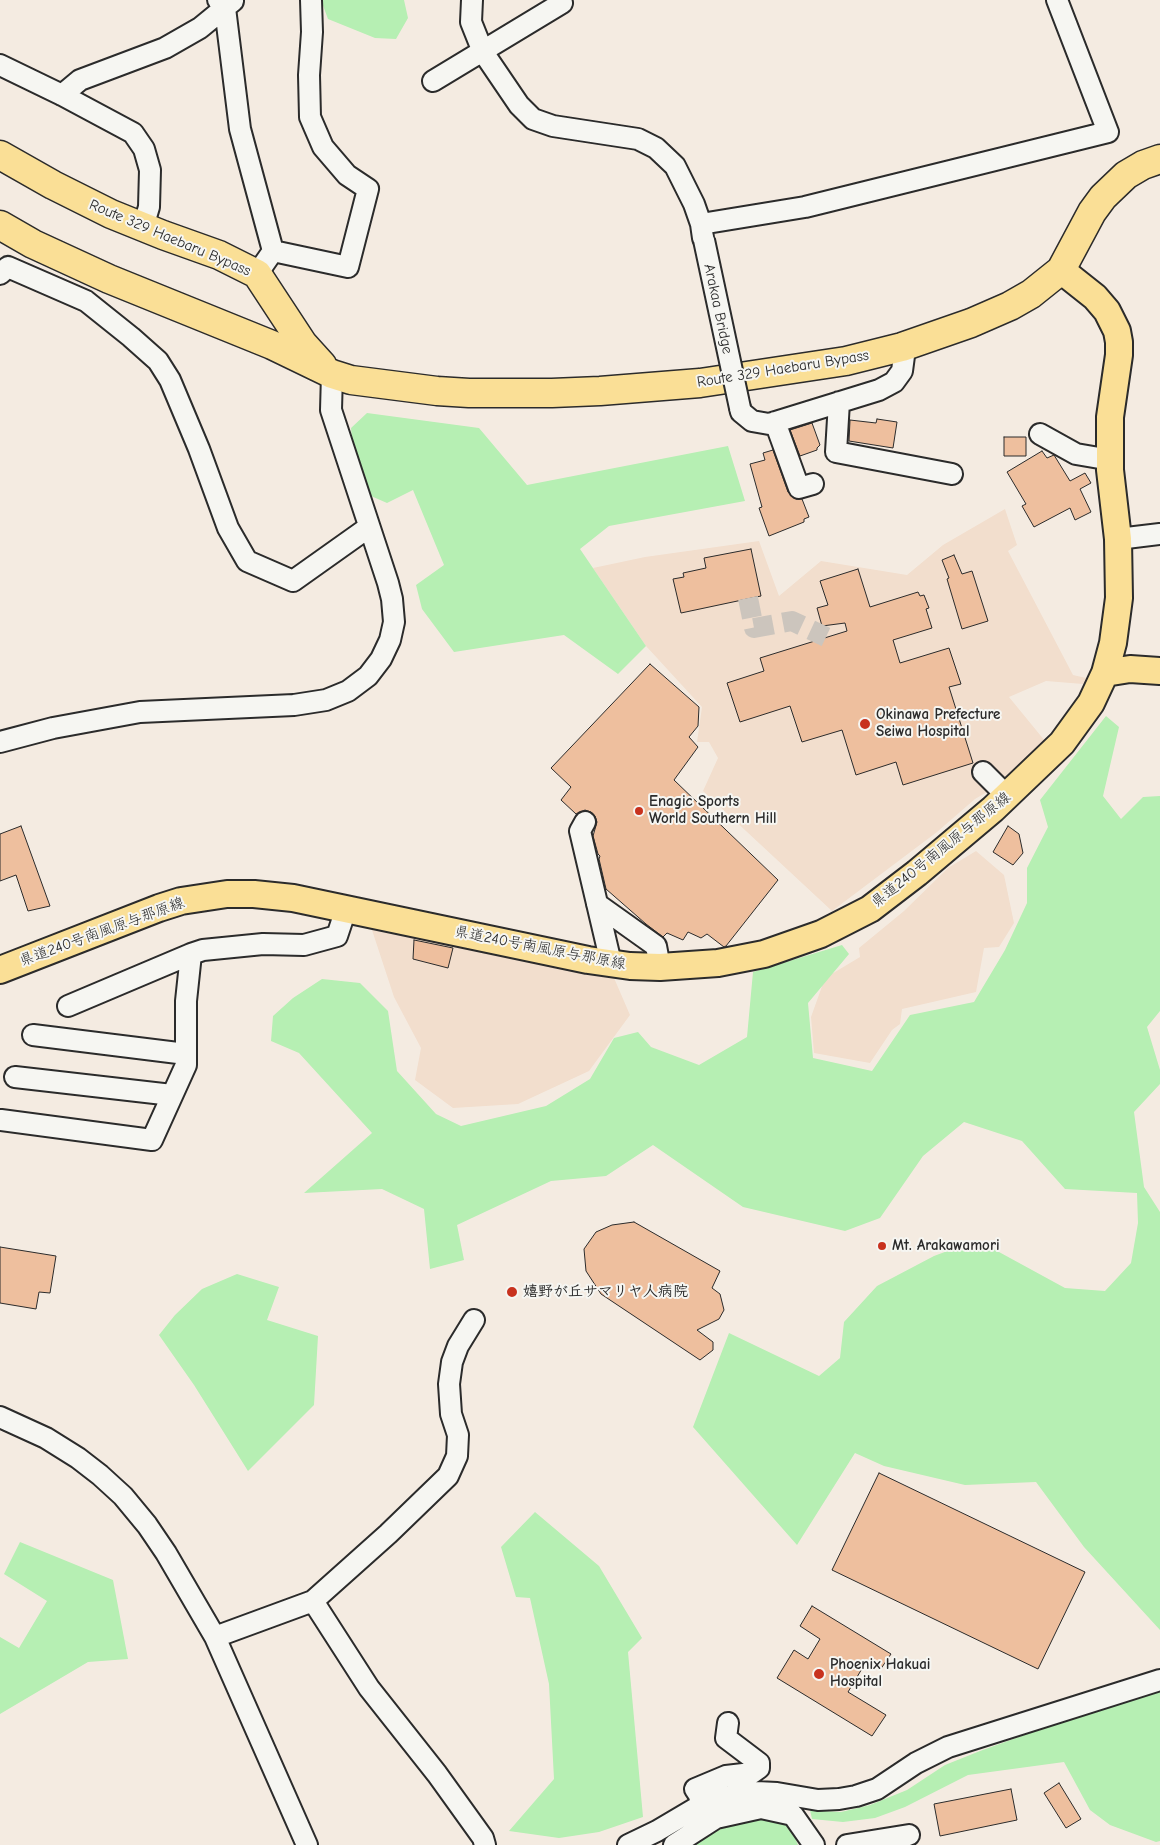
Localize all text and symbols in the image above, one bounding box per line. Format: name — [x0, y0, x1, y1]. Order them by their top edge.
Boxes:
street label: Route 329 Haebaru Bypass — [86, 196, 254, 280]
street label: Arakaa Bridge — [700, 262, 736, 356]
street label: Route 329 Haebaru Bypass — [696, 347, 870, 391]
place label: Okinawa Prefecture Seiwa Hospital — [876, 706, 1000, 741]
marker: Okinawa Prefecture Seiwa Hospital — [858, 717, 872, 731]
street label: 県道240号南風原与那原線 — [868, 788, 1014, 912]
place label: Enagic Sports World Southern Hill — [649, 793, 776, 828]
marker: Enagic Sports World Southern Hill — [633, 805, 645, 817]
street label: 県道240号南風原与那原線 — [17, 894, 187, 970]
street label: 県道240号南風原与那原線 — [453, 923, 627, 973]
place label: Mt. Arakawamori — [892, 1237, 1000, 1255]
marker: Mt. Arakawamori — [876, 1240, 888, 1252]
place label: 嬉野が丘サマリヤ人病院 — [523, 1283, 688, 1301]
marker: 嬉野が丘サマリヤ人病院 — [505, 1285, 519, 1299]
place label: Phoenix Hakuai Hospital — [830, 1656, 930, 1691]
marker: Phoenix Hakuai Hospital — [812, 1667, 826, 1681]

